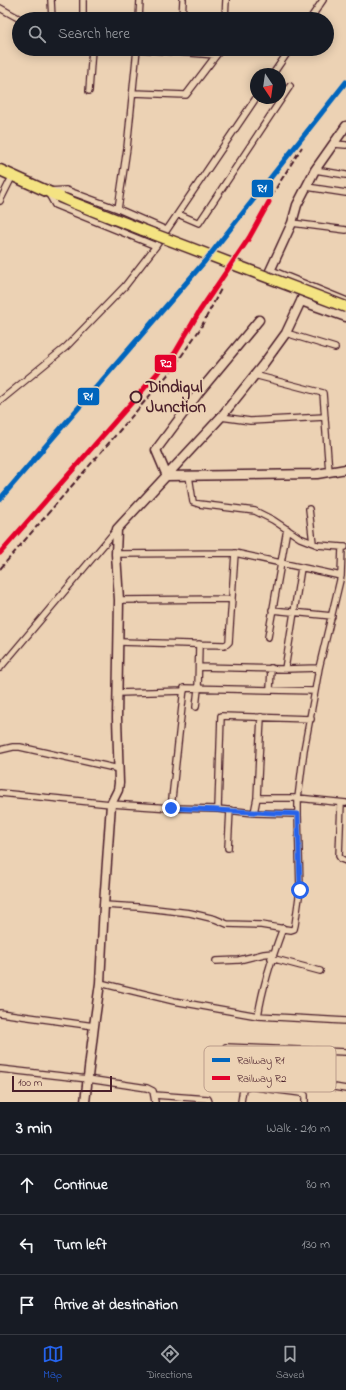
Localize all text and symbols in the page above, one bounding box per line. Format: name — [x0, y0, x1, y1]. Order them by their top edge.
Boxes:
search box — [12, 12, 334, 56]
icon: search — [26, 23, 48, 45]
text: Search here — [58, 23, 130, 45]
north arrow — [250, 68, 286, 104]
line badge: R1 — [251, 179, 274, 198]
text: R1 — [256, 181, 267, 197]
line badge: R2 — [154, 354, 177, 373]
text: R2 — [159, 356, 172, 372]
place label: Dindigul Junction — [145, 375, 207, 420]
line badge: R1 — [77, 387, 100, 406]
text: R1 — [82, 389, 93, 405]
marker: Dindigul Junction — [129, 390, 143, 404]
route end — [162, 799, 180, 817]
route start — [291, 881, 309, 899]
legend — [204, 1046, 336, 1092]
text: Railway R1 — [237, 1053, 285, 1070]
text: Railway R2 — [237, 1071, 287, 1088]
scale bar — [12, 1074, 112, 1093]
text: 100 m — [18, 1075, 42, 1091]
text: 3 min — [16, 1116, 52, 1141]
text: Walk · 210 m — [266, 1119, 330, 1138]
icon: ahead — [16, 1174, 38, 1196]
text: Continue — [54, 1174, 108, 1196]
text: 80 m — [306, 1175, 330, 1194]
icon: left — [16, 1234, 38, 1256]
text: Turn left — [54, 1234, 107, 1256]
text: 130 m — [302, 1235, 330, 1254]
icon: arrive — [16, 1294, 38, 1316]
text: Arrive at destination — [54, 1294, 178, 1316]
tab: Map — [42, 1343, 64, 1383]
tab: Directions — [147, 1343, 192, 1383]
tab: Saved — [276, 1343, 304, 1383]

